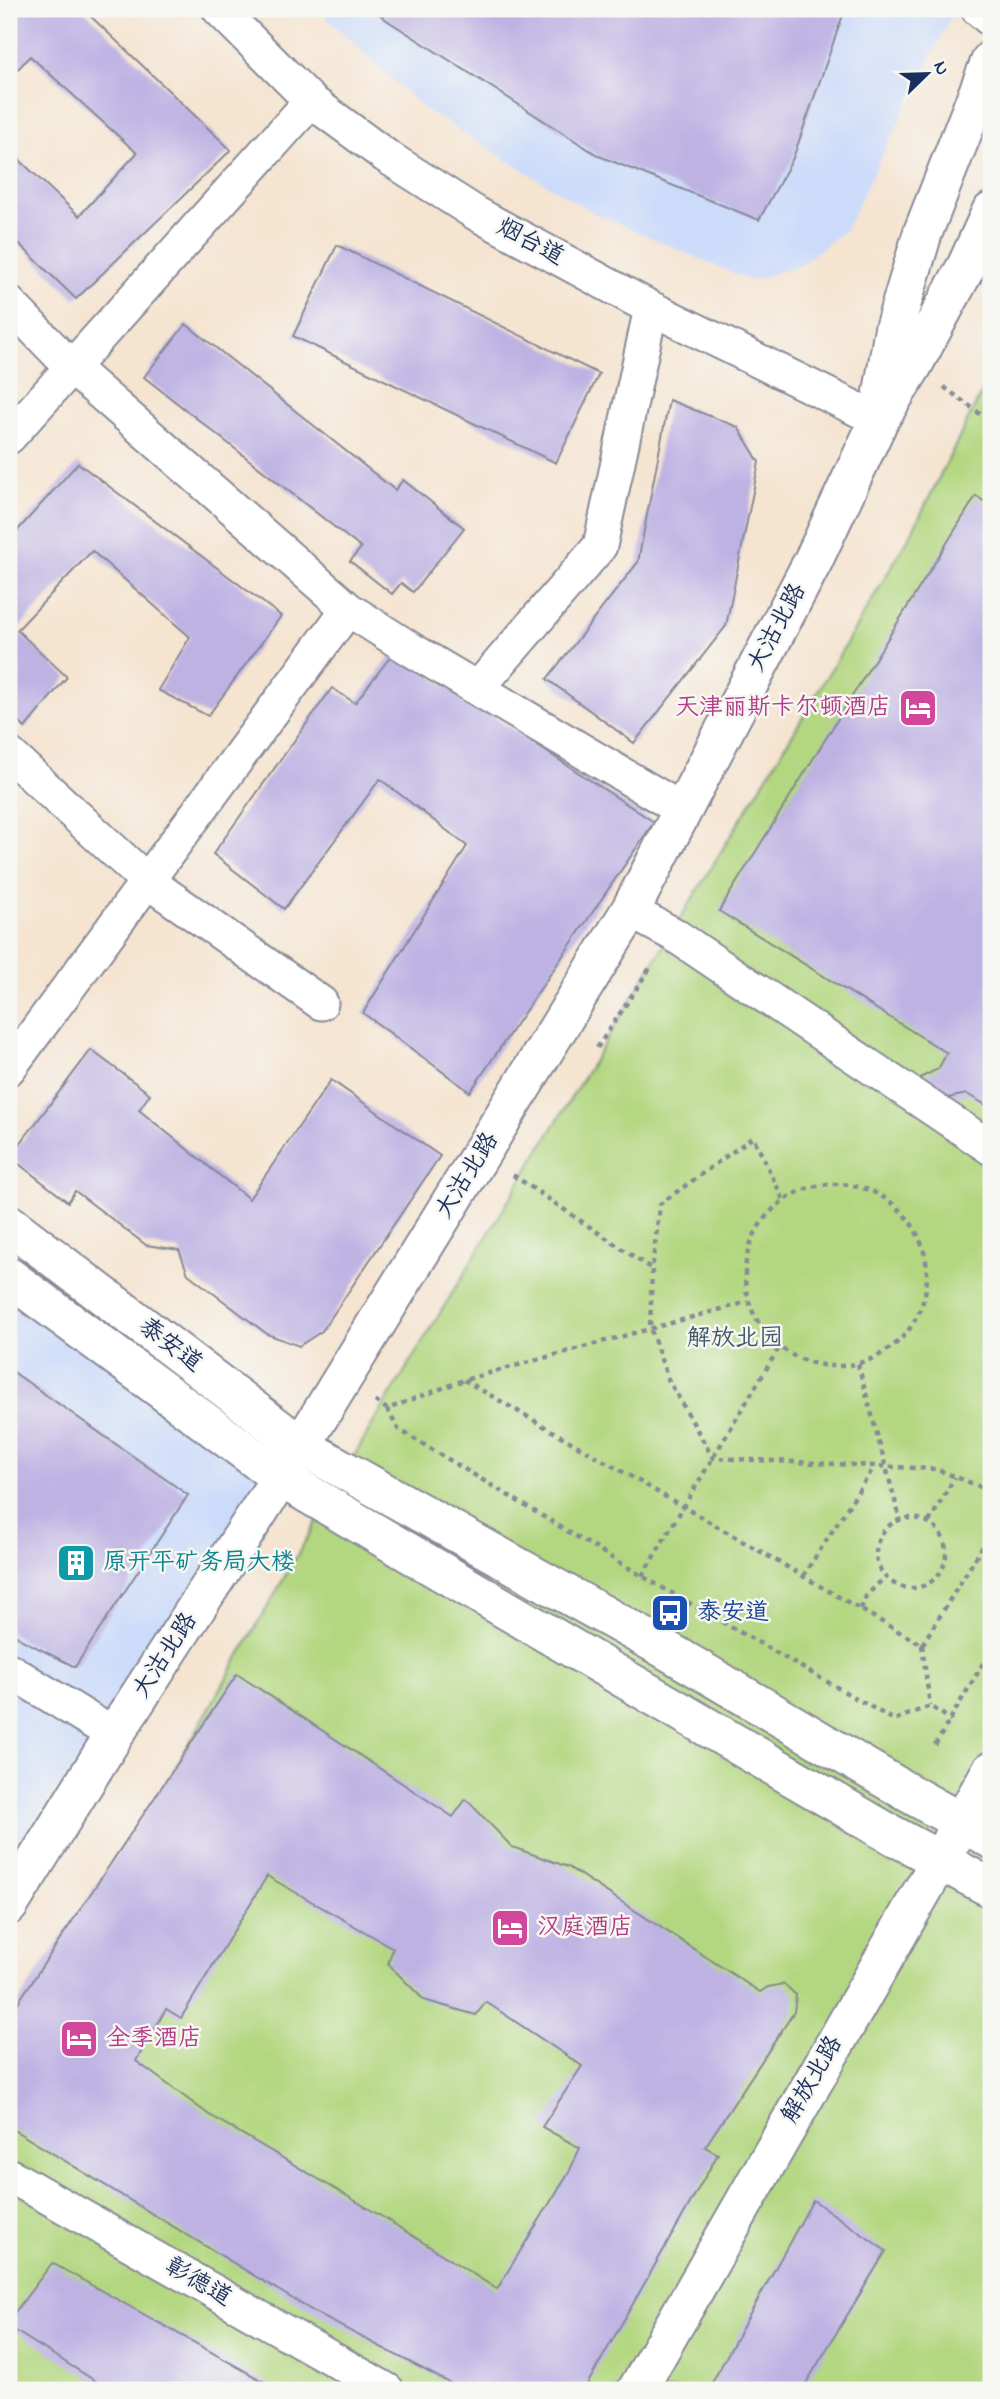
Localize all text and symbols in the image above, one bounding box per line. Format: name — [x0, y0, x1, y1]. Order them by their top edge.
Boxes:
north arrow — [892, 38, 962, 108]
text: N — [925, 57, 955, 80]
street label: 烟台道 — [490, 211, 570, 275]
street label: 大沽北路 — [740, 577, 816, 679]
hotel icon: 天津丽斯卡尔顿酒店 — [897, 687, 939, 729]
place label: 天津丽斯卡尔顿酒店 — [675, 691, 891, 726]
street label: 大沽北路 — [428, 1126, 508, 1226]
street label: 泰安道 — [131, 1310, 209, 1382]
park label: 解放北园 — [687, 1322, 783, 1357]
building icon: 原开平矿务局大楼 — [55, 1542, 97, 1584]
place label: 原开平矿务局大楼 — [103, 1546, 295, 1581]
bus stop icon: 泰安道 — [649, 1592, 691, 1634]
place label: 泰安道 — [697, 1596, 769, 1631]
street label: 大沽北路 — [125, 1606, 207, 1706]
hotel icon: 汉庭酒店 — [489, 1907, 531, 1949]
place label: 汉庭酒店 — [537, 1911, 633, 1946]
hotel icon: 全季酒店 — [58, 2018, 100, 2060]
place label: 全季酒店 — [106, 2022, 202, 2057]
street label: 解放北路 — [774, 2030, 852, 2130]
street label: 彰德道 — [158, 2250, 238, 2316]

